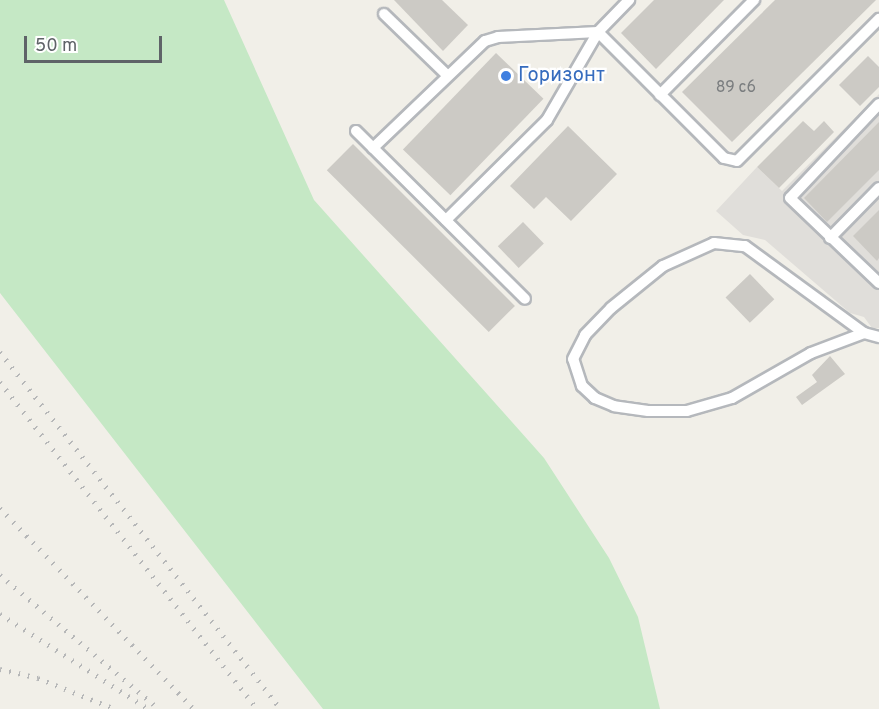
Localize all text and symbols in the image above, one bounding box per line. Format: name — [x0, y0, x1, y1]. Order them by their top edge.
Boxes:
scale bar — [27, 24, 165, 62]
text: 50 m — [35, 35, 77, 58]
place label: Горизонт — [518, 64, 605, 88]
marker: Горизонт — [499, 69, 513, 83]
house number: 89 с6 — [716, 78, 756, 98]

